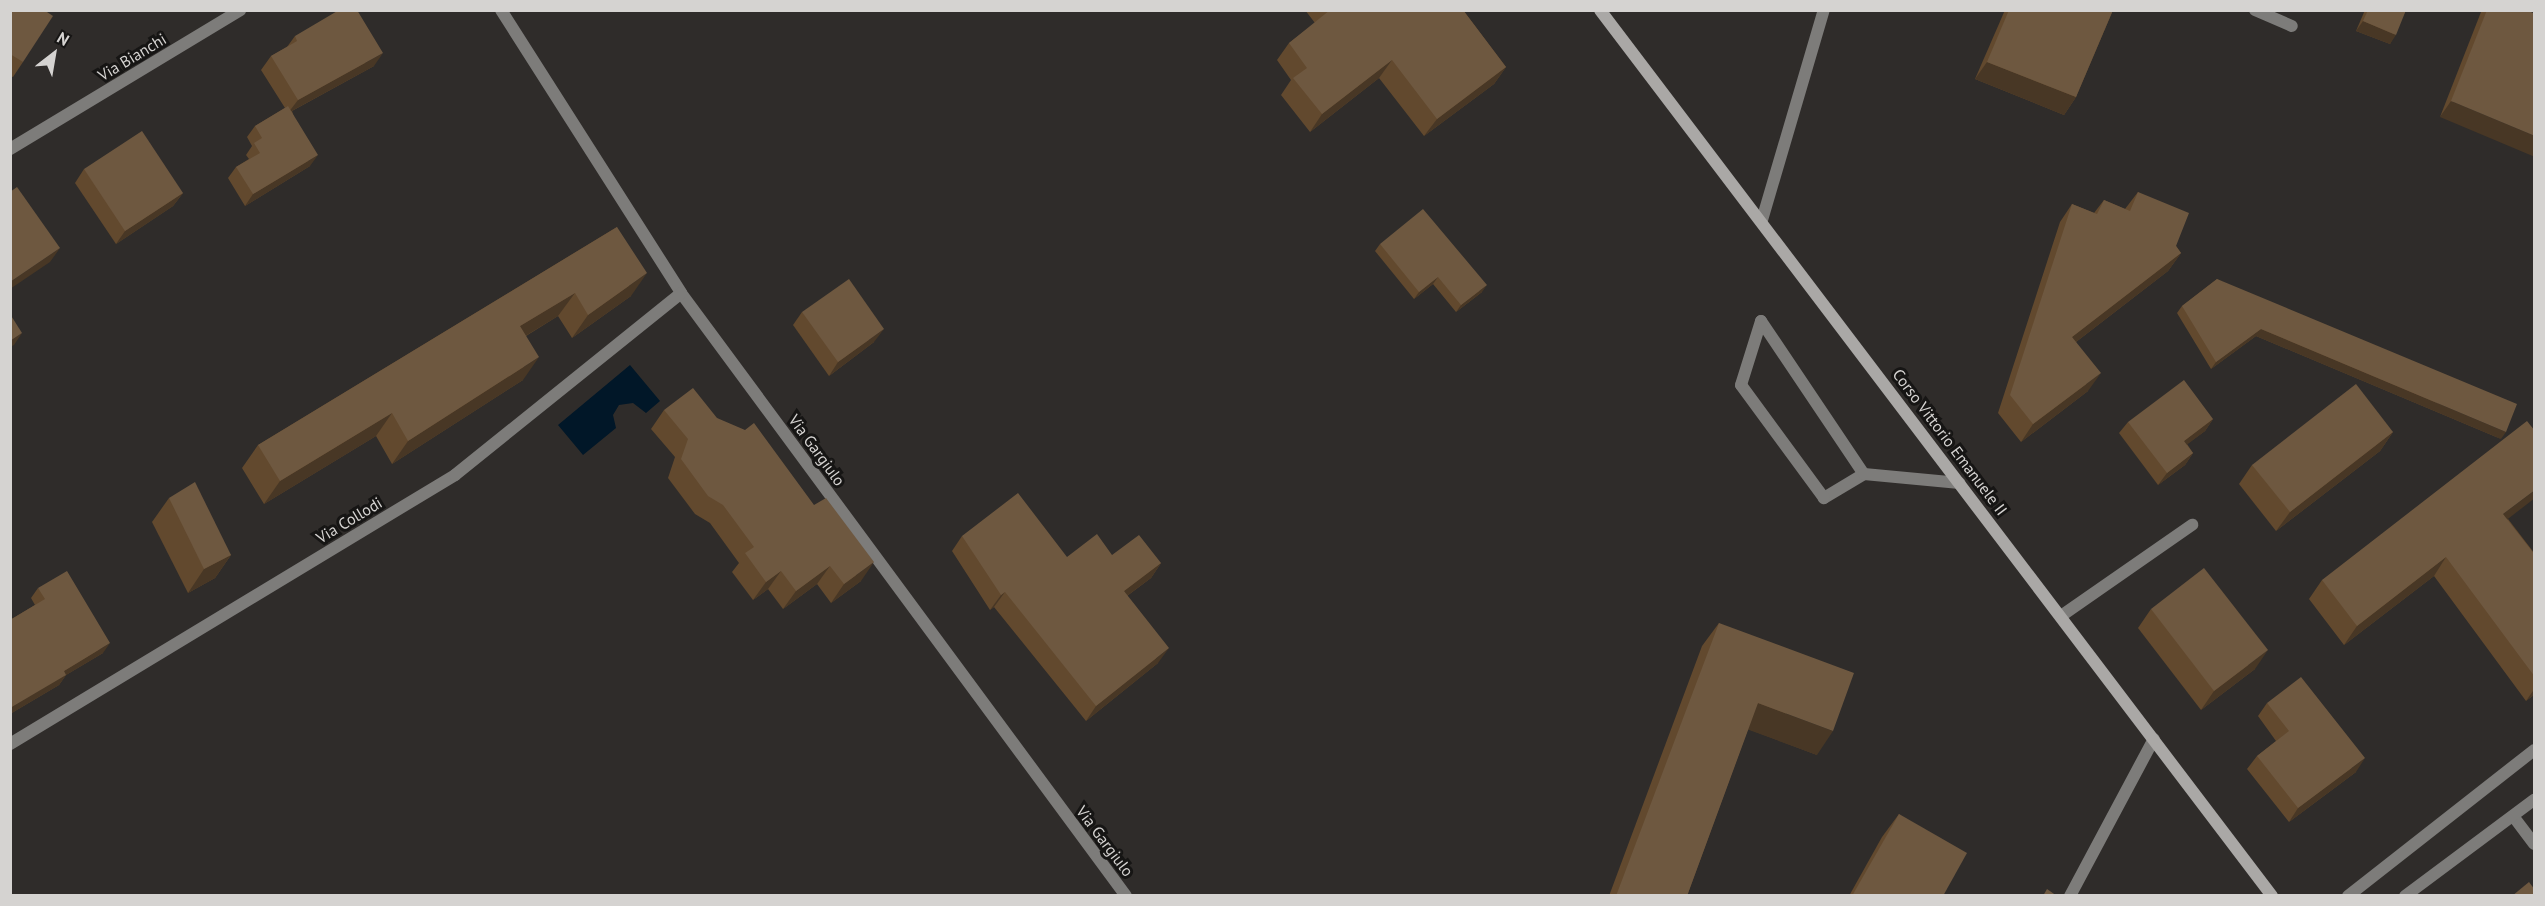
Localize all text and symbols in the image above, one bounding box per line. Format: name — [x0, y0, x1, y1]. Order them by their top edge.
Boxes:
north arrow — [24, 24, 84, 84]
text: N — [54, 27, 73, 50]
street label: Via Bianchi — [94, 29, 170, 85]
street label: Corso Vittorio Emanuele II — [1889, 365, 2011, 519]
street label: Via Gargiulo — [785, 411, 849, 489]
street label: Via Collodi — [313, 493, 385, 547]
street label: Via Gargiulo — [1072, 802, 1138, 880]

